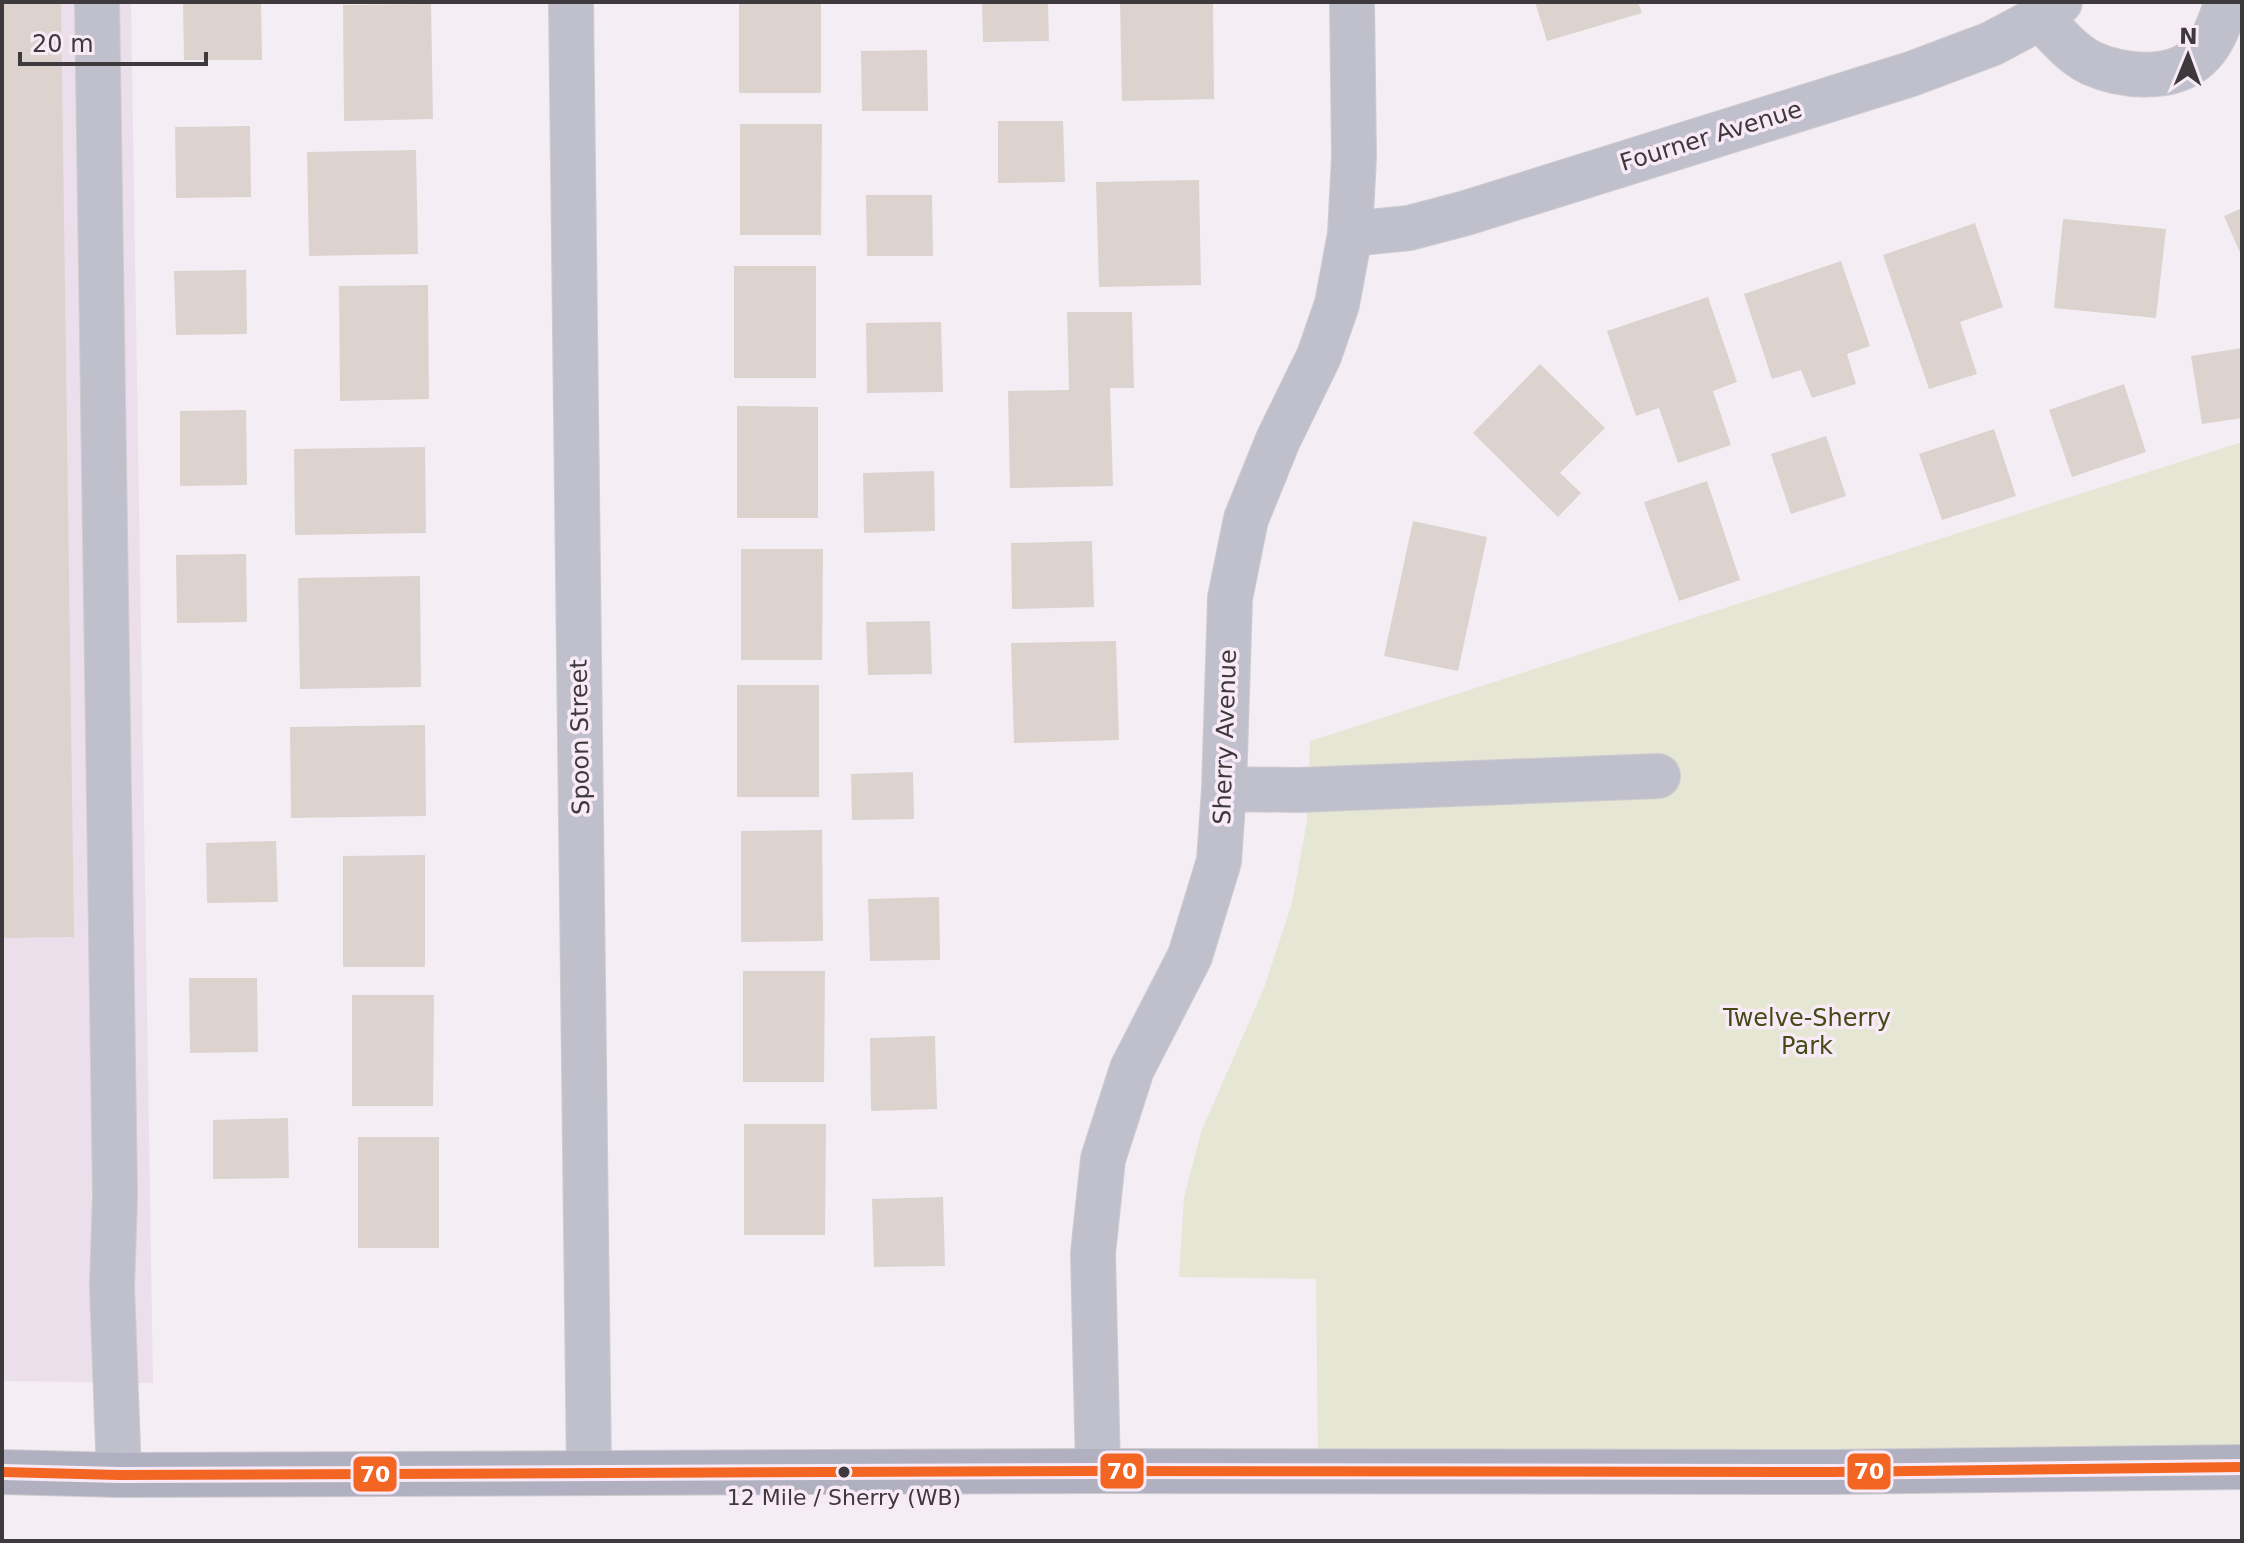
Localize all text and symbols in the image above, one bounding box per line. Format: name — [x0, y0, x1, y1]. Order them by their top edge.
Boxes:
scale bar — [20, 16, 206, 66]
north arrow — [2148, 16, 2228, 96]
text: N — [2179, 24, 2198, 49]
text: 20 m — [32, 30, 94, 58]
street label: Fourner Avenue — [1617, 95, 1805, 177]
street label: Sherry Avenue — [1208, 649, 1242, 825]
street label: Spoon Street — [565, 659, 595, 815]
park label: Twelve-Sherry Park — [1722, 1004, 1891, 1060]
line badge: 70 — [1099, 1452, 1145, 1490]
line badge: 70 — [1846, 1452, 1892, 1491]
line badge: 70 — [352, 1455, 398, 1493]
text: 70 — [1107, 1459, 1137, 1484]
text: 70 — [1854, 1459, 1884, 1484]
text: 70 — [360, 1462, 390, 1487]
marker: 12 Mile / Sherry (WB) — [836, 1464, 852, 1480]
place label: 12 Mile / Sherry (WB) — [727, 1485, 961, 1510]

